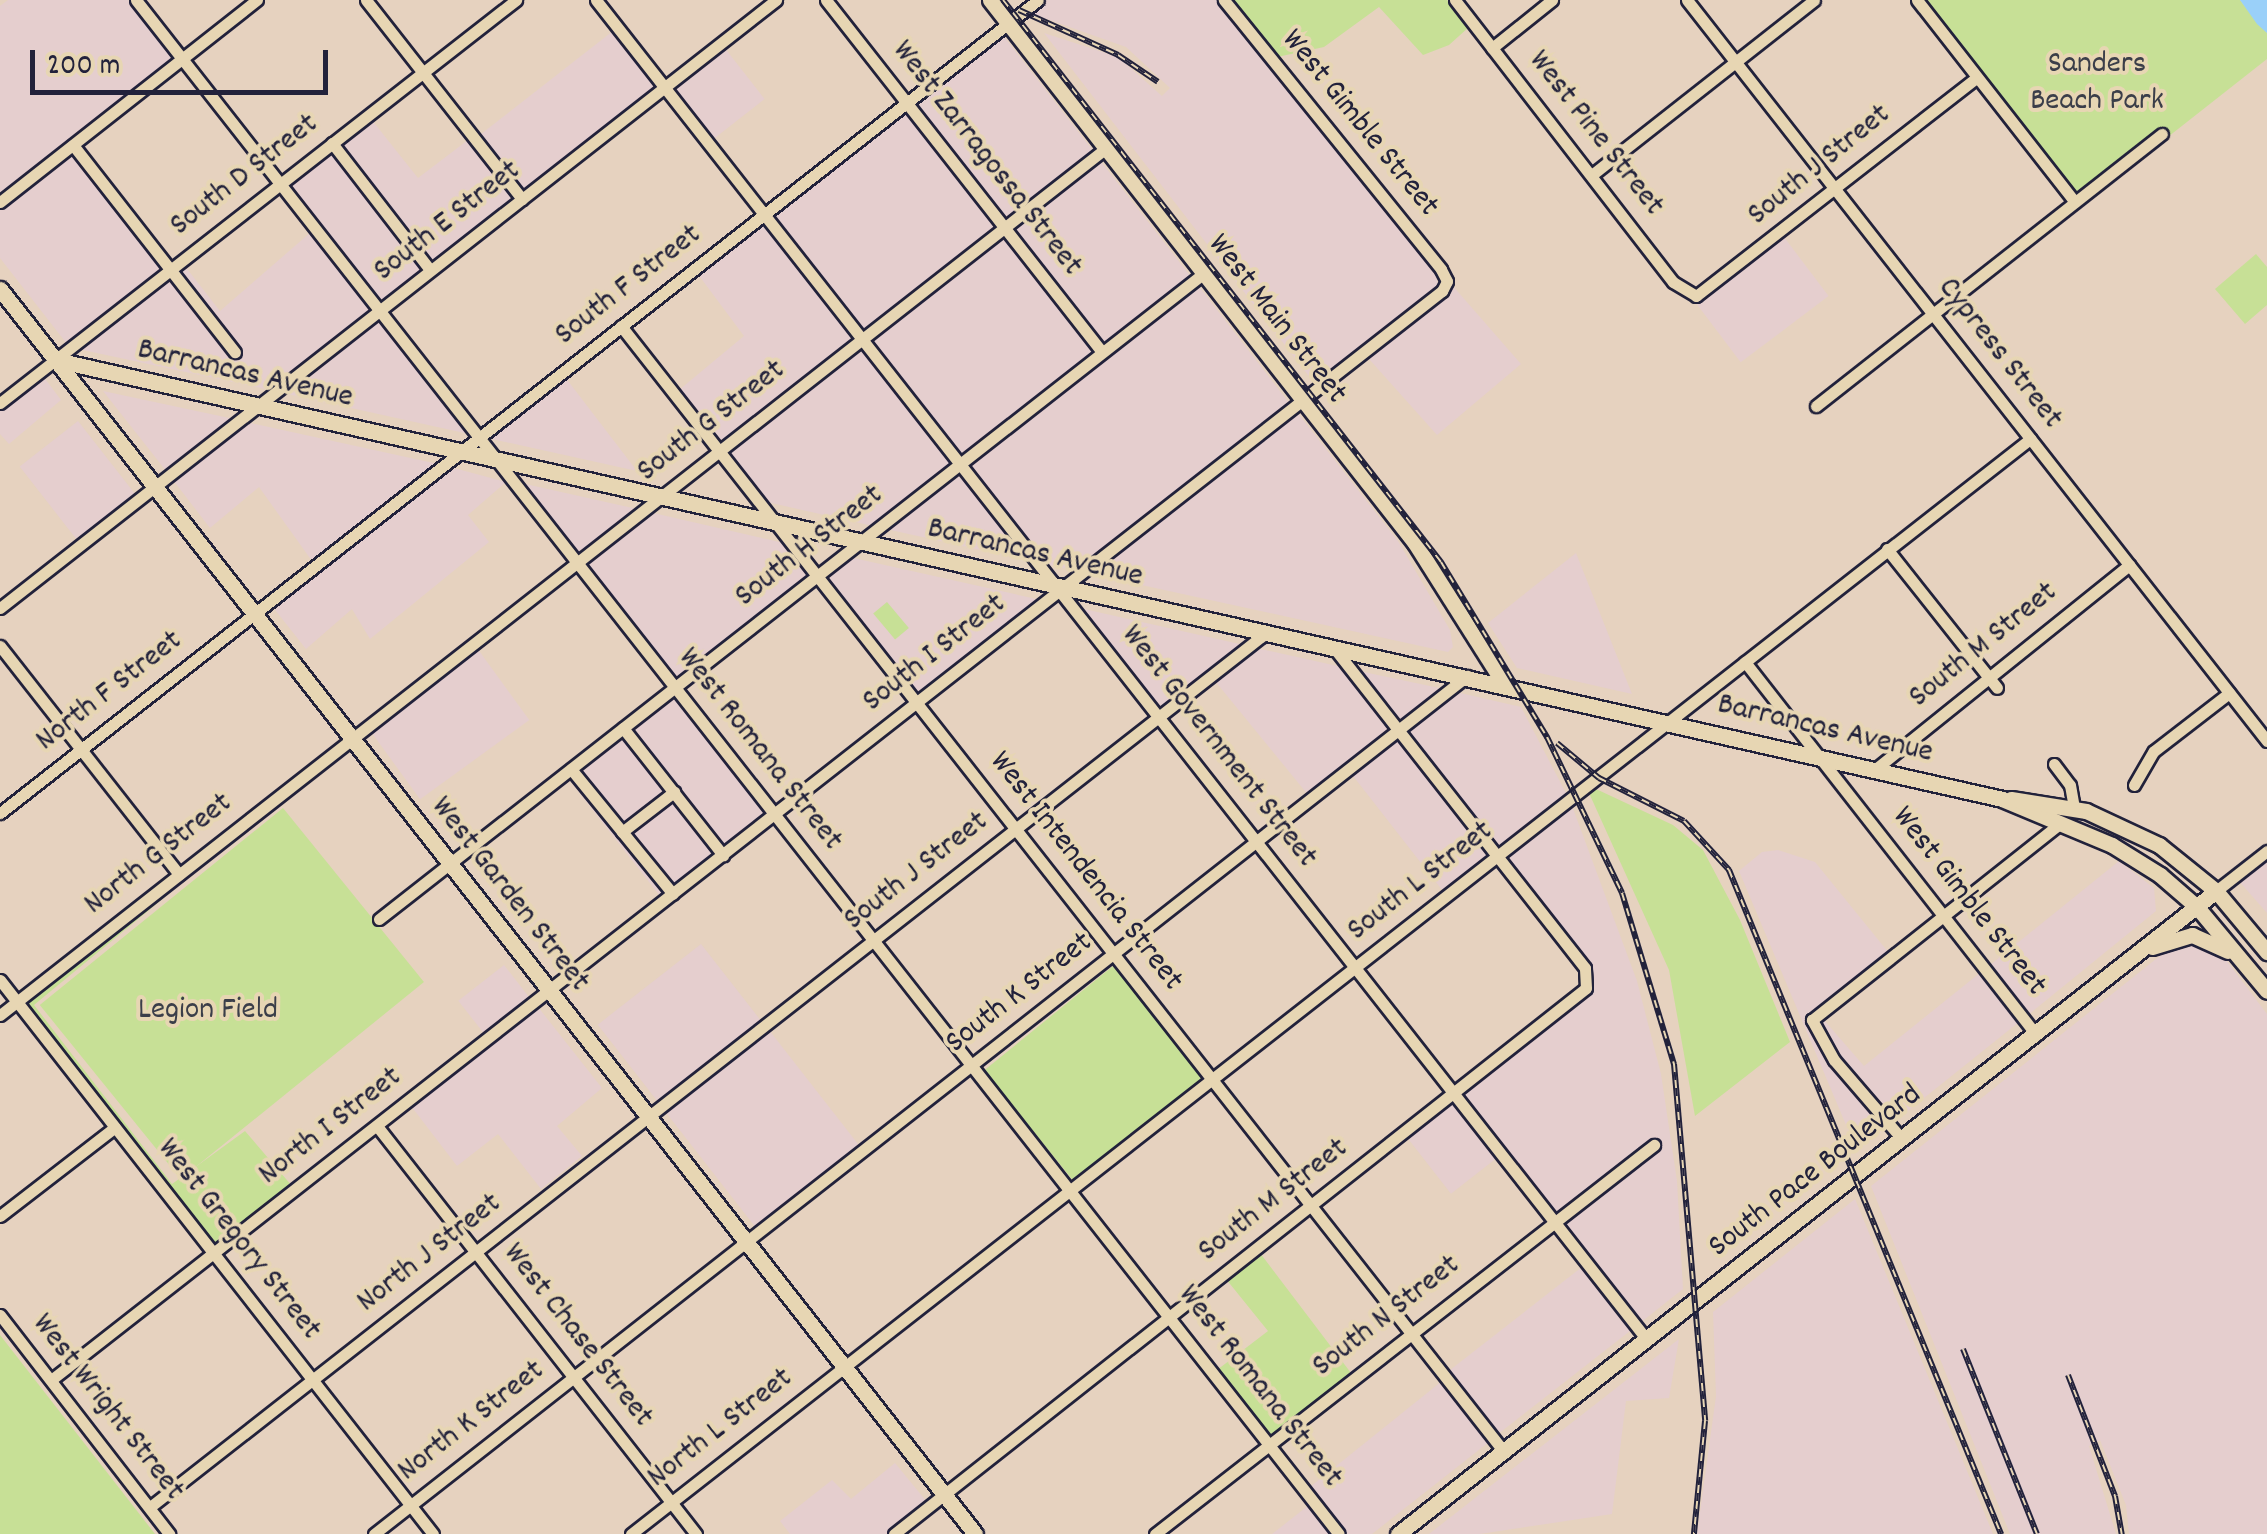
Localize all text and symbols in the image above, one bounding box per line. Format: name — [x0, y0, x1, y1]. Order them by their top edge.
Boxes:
street label: West Gimble Street — [1272, 23, 1446, 225]
scale bar — [35, 30, 332, 92]
street label: West Zarragossa Street — [882, 34, 1090, 284]
street label: West Pine Street — [1518, 44, 1672, 224]
text: 200 m — [47, 46, 120, 89]
park label: Sanders Beach Park — [2030, 47, 2164, 122]
street label: South J Street — [1741, 97, 1899, 235]
street label: South D Street — [163, 106, 327, 246]
street label: South E Street — [367, 153, 529, 291]
street label: South F Street — [548, 217, 710, 355]
street label: West Main Street — [1198, 228, 1354, 412]
street label: Cypress Street — [1928, 271, 2070, 437]
street label: Barrancas Avenue — [134, 332, 356, 418]
street label: South G Street — [630, 352, 794, 492]
street label: South H Street — [728, 477, 892, 617]
street label: Barrancas Avenue — [924, 511, 1146, 597]
street label: South M Street — [1902, 575, 2066, 717]
street label: South I Street — [856, 586, 1014, 722]
street label: West Government Street — [1111, 618, 1325, 876]
street label: North F Street — [29, 623, 191, 761]
street label: West Romana Street — [668, 641, 850, 859]
street label: Barrancas Avenue — [1714, 687, 1936, 773]
street label: West Intendencia Street — [980, 745, 1190, 999]
street label: North G Street — [77, 785, 241, 925]
street label: West Garden Street — [421, 790, 597, 1000]
street label: West Gimble Street — [1882, 800, 2054, 1004]
street label: South J Street — [837, 804, 997, 940]
street label: South L Street — [1341, 813, 1501, 951]
street label: South K Street — [939, 925, 1101, 1063]
park label: Legion Field — [138, 992, 278, 1030]
street label: North I Street — [252, 1059, 410, 1195]
street label: South Pace Boulevard — [1702, 1077, 1930, 1267]
street label: South M Street — [1191, 1131, 1357, 1271]
street label: West Gregory Street — [147, 1132, 329, 1348]
street label: North J Street — [350, 1186, 510, 1322]
street label: West Chase Street — [493, 1236, 661, 1436]
street label: South N Street — [1306, 1247, 1468, 1387]
street label: West Romana Street — [1168, 1278, 1350, 1496]
street label: West Wright Street — [22, 1307, 192, 1509]
street label: North K Street — [391, 1353, 553, 1491]
street label: North L Street — [641, 1360, 801, 1498]

